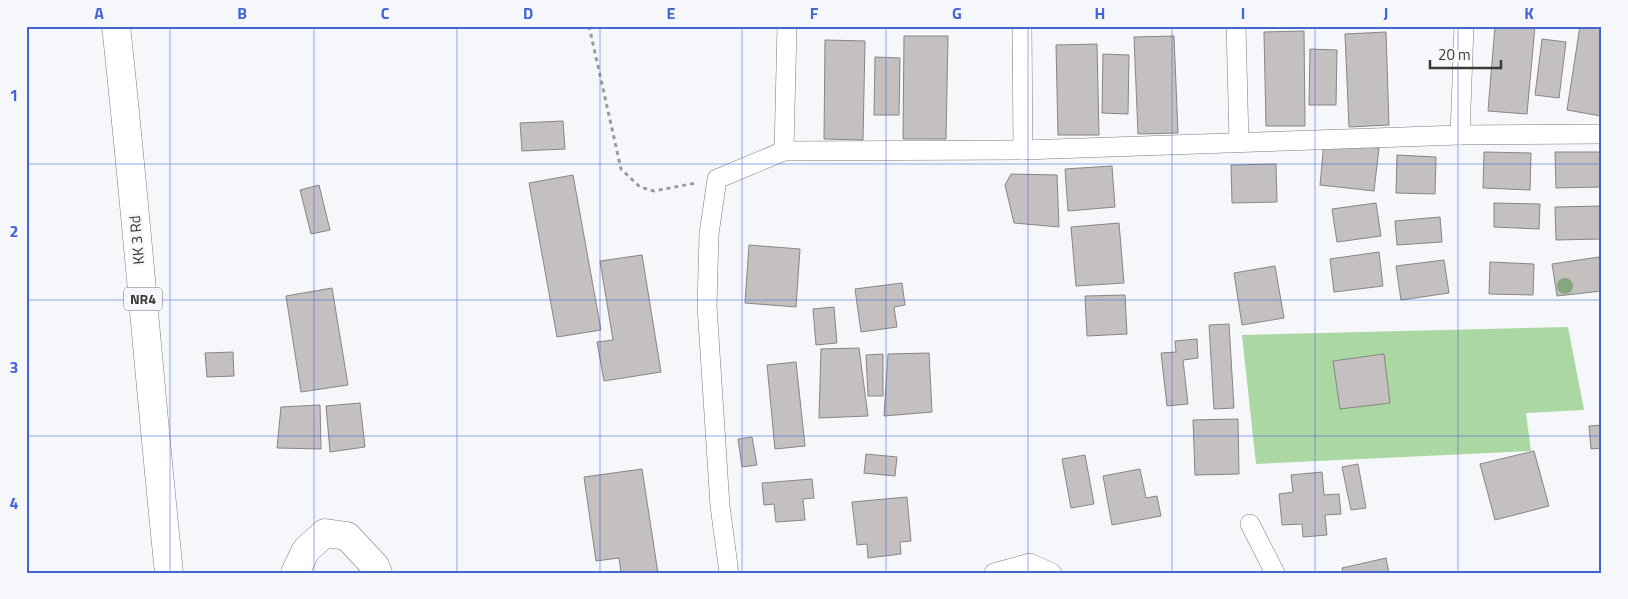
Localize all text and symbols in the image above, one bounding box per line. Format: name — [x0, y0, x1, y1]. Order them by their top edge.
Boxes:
text: A — [94, 1, 104, 25]
text: B — [237, 1, 247, 25]
text: C — [381, 1, 390, 25]
text: D — [523, 1, 533, 25]
text: E — [667, 1, 676, 25]
text: F — [810, 1, 819, 25]
text: G — [952, 1, 962, 25]
text: H — [1095, 1, 1105, 25]
text: I — [1241, 1, 1245, 25]
text: J — [1384, 1, 1388, 25]
text: K — [1524, 1, 1534, 25]
scale bar — [1430, 38, 1502, 70]
text: 20 m — [1438, 43, 1471, 66]
text: 1 — [10, 83, 18, 107]
street label: KK 3 Rd — [123, 215, 150, 266]
text: 2 — [10, 219, 18, 243]
road number: NR4 — [124, 288, 162, 310]
text: 3 — [10, 355, 18, 379]
text: 4 — [10, 491, 19, 515]

